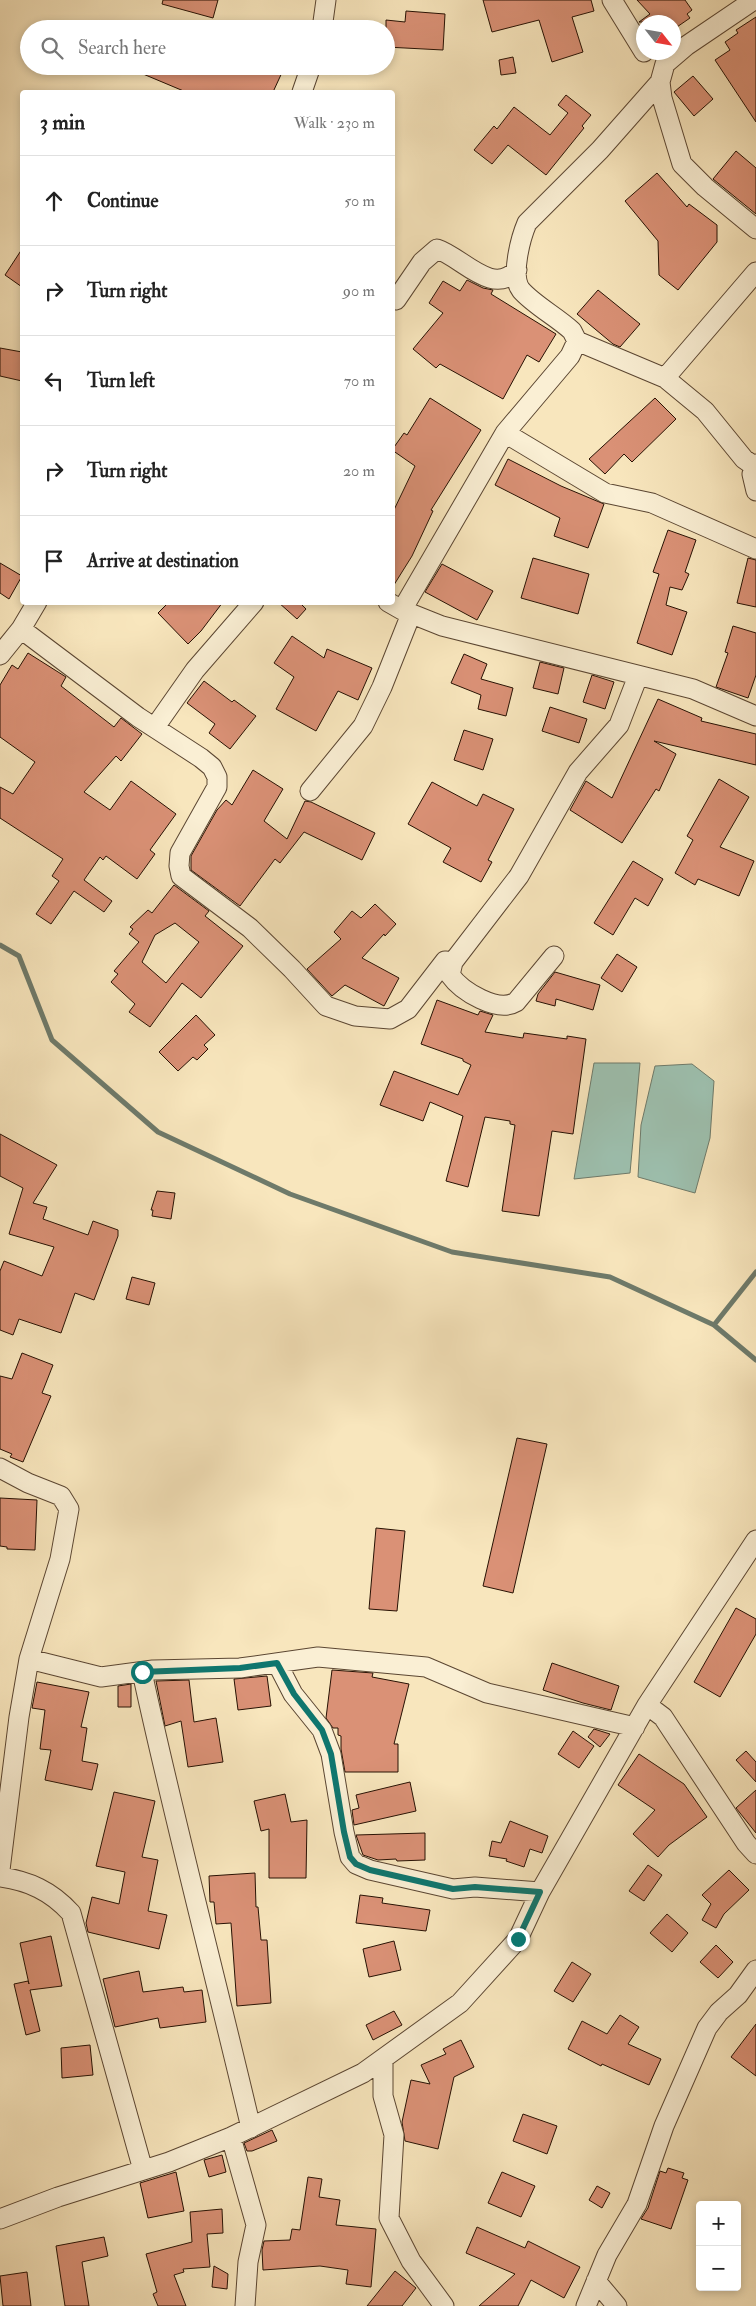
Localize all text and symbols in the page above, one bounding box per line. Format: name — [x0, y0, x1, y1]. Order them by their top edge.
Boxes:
north arrow — [636, 15, 681, 60]
search box — [20, 20, 395, 75]
icon: search — [38, 34, 66, 62]
text: Search here — [78, 36, 166, 60]
text: 3 min — [40, 109, 85, 136]
text: Walk · 230 m — [294, 113, 375, 133]
icon: ahead — [40, 187, 68, 215]
text: Continue — [87, 189, 158, 213]
text: 50 m — [344, 191, 375, 211]
icon: right — [40, 277, 68, 305]
text: Turn right — [87, 279, 167, 303]
text: 90 m — [343, 281, 375, 301]
icon: left — [40, 367, 68, 395]
text: Turn left — [87, 369, 155, 393]
text: 70 m — [344, 371, 375, 391]
icon: right — [40, 457, 68, 485]
text: Turn right — [87, 459, 167, 483]
text: 20 m — [343, 461, 375, 481]
icon: arrive — [40, 547, 68, 575]
text: Arrive at destination — [87, 549, 239, 573]
route start — [131, 1661, 154, 1684]
route end — [507, 1928, 530, 1951]
map controls — [696, 2201, 741, 2291]
button: + — [696, 2201, 741, 2246]
button: − — [696, 2246, 741, 2291]

